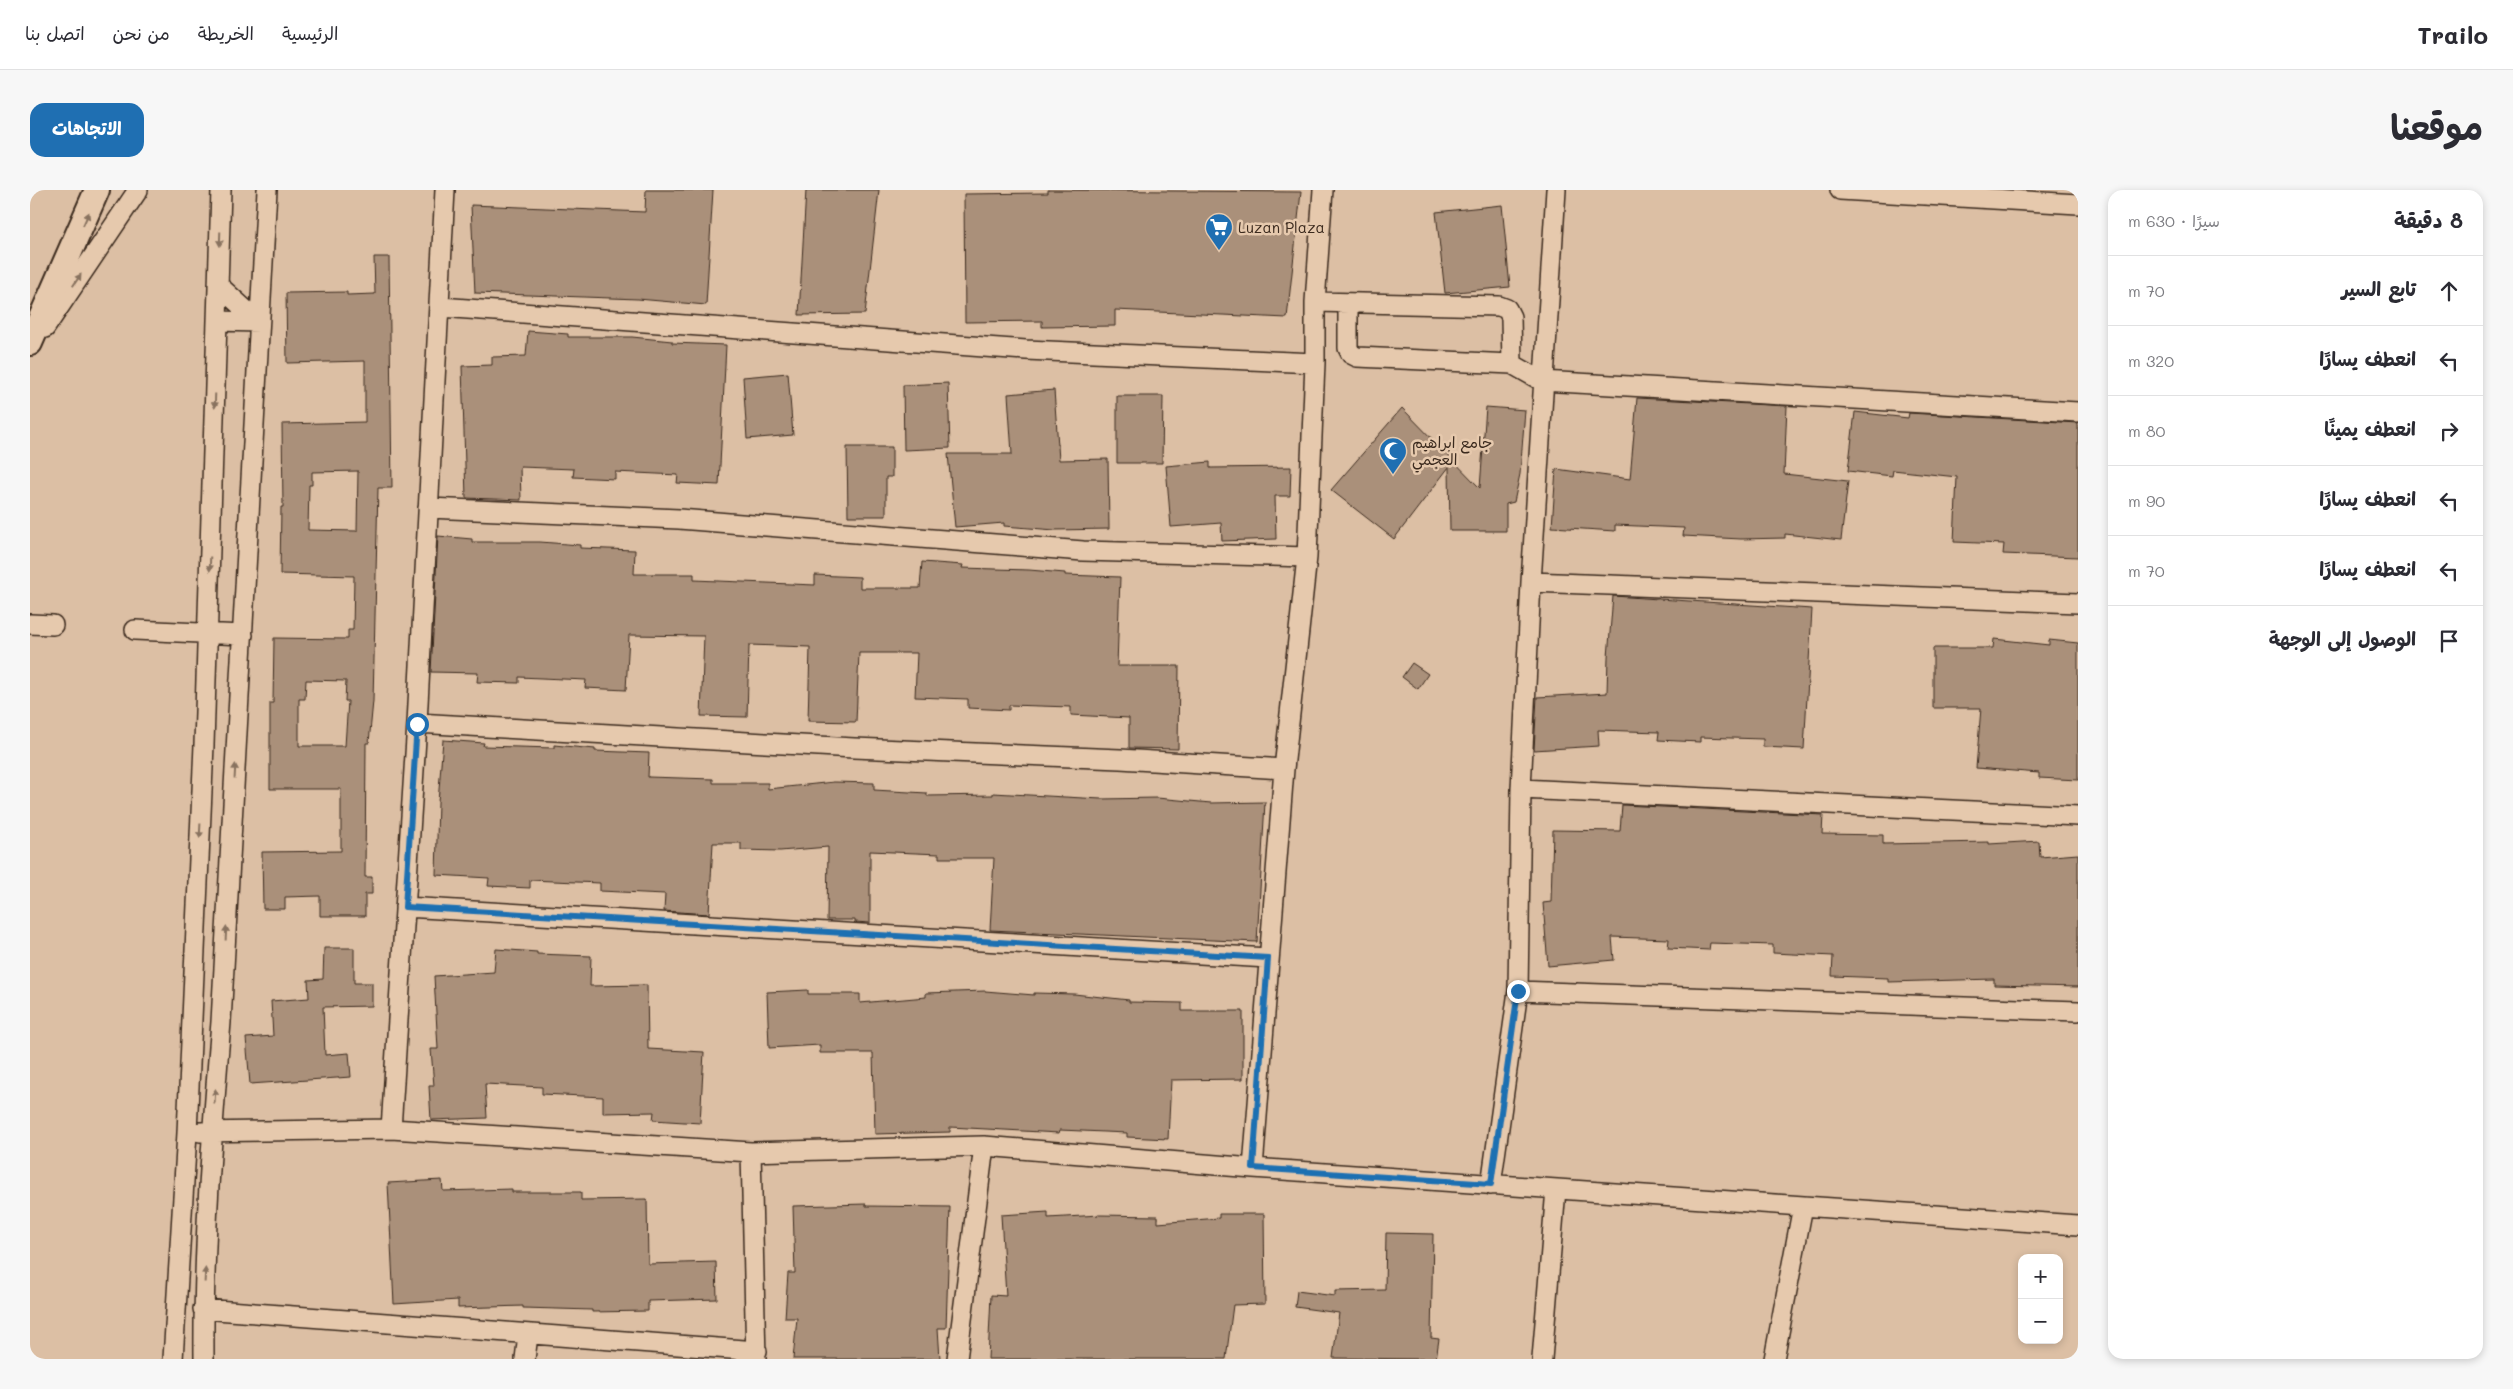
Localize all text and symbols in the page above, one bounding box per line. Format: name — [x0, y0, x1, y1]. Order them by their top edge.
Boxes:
text: Trailo — [2417, 19, 2488, 50]
text: اتصل بنا — [25, 21, 85, 45]
text: من نحن — [113, 21, 170, 45]
text: الخريطة — [198, 21, 254, 45]
text: الرئيسية — [282, 21, 338, 45]
button: الاتجاهات — [30, 103, 144, 157]
text: موقعنا — [2390, 103, 2483, 149]
text: 8 دقيقة — [2394, 206, 2463, 233]
text: سيرًا · 630 m — [2128, 210, 2220, 231]
one-way arrow — [83, 212, 91, 226]
supermarket icon: Luzan Plaza — [1204, 212, 1234, 251]
place label: Luzan Plaza — [1238, 217, 1325, 237]
one-way arrow — [216, 231, 224, 247]
one-way arrow — [72, 273, 82, 287]
text: تابع السير — [2341, 276, 2416, 301]
icon: ahead — [2435, 277, 2463, 305]
text: 70 m — [2128, 280, 2165, 301]
text: انعطف يسارًا — [2319, 346, 2416, 371]
icon: left — [2435, 347, 2463, 375]
text: 320 m — [2128, 350, 2174, 371]
one-way arrow — [211, 393, 219, 409]
text: انعطف يمينًا — [2324, 416, 2416, 441]
icon: right — [2435, 417, 2463, 445]
text: 80 m — [2128, 420, 2165, 441]
place label: جامع ابراهيم العجمي — [1412, 432, 1492, 473]
mosque icon: جامع ابراهيم العجمي — [1378, 436, 1408, 475]
text: انعطف يسارًا — [2319, 486, 2416, 511]
icon: left — [2435, 487, 2463, 515]
text: 90 m — [2128, 490, 2165, 511]
one-way arrow — [206, 556, 214, 572]
text: انعطف يسارًا — [2319, 556, 2416, 581]
icon: left — [2435, 557, 2463, 585]
text: 70 m — [2128, 560, 2165, 581]
text: الوصول إلى الوجهة — [2269, 626, 2416, 651]
icon: arrive — [2435, 627, 2463, 655]
route start — [406, 713, 429, 736]
one-way arrow — [231, 763, 239, 779]
one-way arrow — [196, 823, 204, 839]
one-way arrow — [222, 925, 230, 941]
route end — [1507, 980, 1530, 1003]
one-way arrow — [211, 1087, 219, 1103]
map controls — [2018, 1254, 2063, 1344]
button: + — [2018, 1254, 2063, 1299]
one-way arrow — [202, 1267, 210, 1283]
button: − — [2018, 1299, 2063, 1344]

